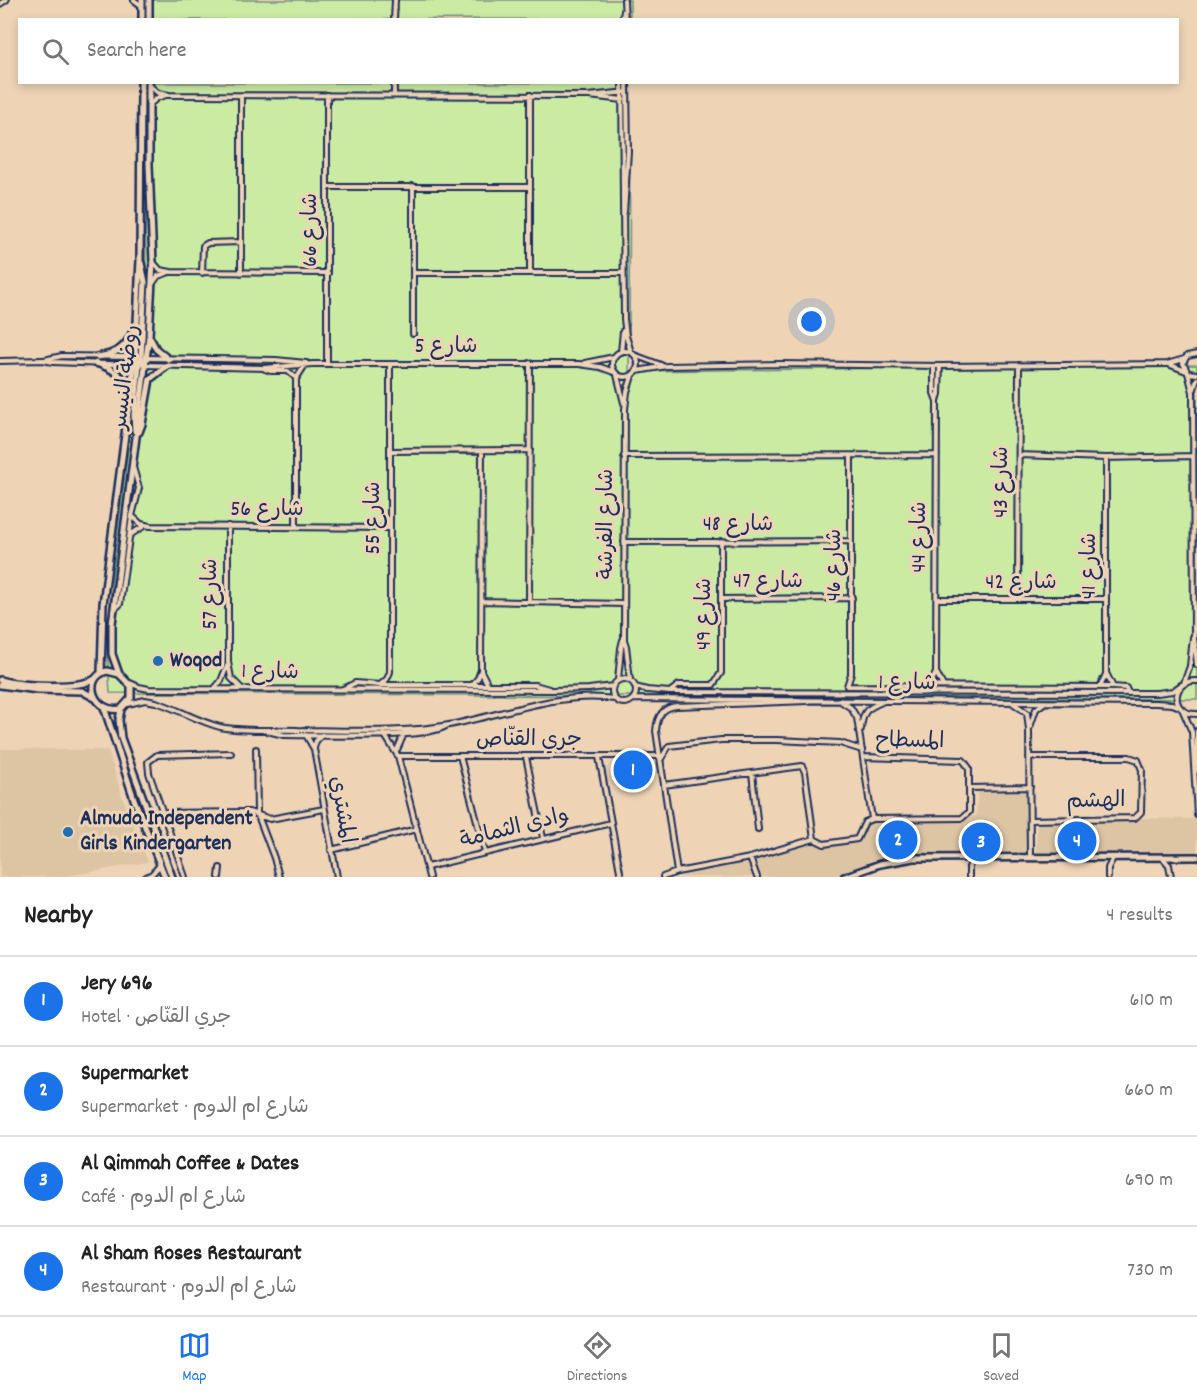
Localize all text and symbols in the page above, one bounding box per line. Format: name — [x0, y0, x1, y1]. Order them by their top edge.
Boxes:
search box — [18, 18, 1179, 84]
icon: search — [39, 35, 72, 68]
text: Search here — [87, 36, 186, 67]
street label: شارع 66 — [296, 193, 327, 267]
your location — [797, 307, 826, 336]
street label: روضة النيسر — [105, 323, 149, 433]
street label: شارع 5 — [415, 332, 477, 363]
street label: شارع 43 — [987, 446, 1018, 518]
street label: شارع الفرشة — [592, 469, 623, 579]
street label: شارع 55 — [359, 481, 390, 555]
street label: شارع 56 — [230, 495, 304, 526]
street label: شارع 44 — [905, 502, 936, 572]
street label: شارع 48 — [703, 510, 773, 541]
street label: شارع 46 — [820, 529, 851, 601]
street label: شارع 41 — [1075, 533, 1106, 599]
street label: شارع 57 — [196, 558, 227, 630]
street label: شارع 47 — [733, 567, 803, 598]
street label: شارع 42 — [985, 568, 1057, 599]
street label: شارع 49 — [690, 578, 721, 650]
place label: Woqod — [170, 646, 222, 677]
marker: Woqod — [151, 654, 165, 668]
street label: شارع 1 — [241, 657, 299, 689]
street label: شارع 1 — [878, 668, 936, 700]
street label: جري القنّاص — [476, 725, 582, 756]
street label: المسطاح — [875, 726, 945, 758]
pin: 1 — [614, 748, 652, 792]
street label: المشتري — [320, 774, 362, 846]
street label: الهشم — [1066, 786, 1126, 818]
street label: وادى الثمامة — [457, 800, 573, 858]
place label: Almuda Independent Girls Kindergarten — [80, 804, 254, 860]
pin: 2 — [878, 818, 918, 862]
pin: 4 — [1058, 818, 1096, 864]
pin: 3 — [962, 820, 1000, 864]
marker: Almuda Independent Girls Kindergarten — [61, 825, 75, 839]
text: Nearby — [24, 898, 92, 935]
text: 4 results — [1106, 902, 1173, 930]
text: Jery 696 — [81, 969, 152, 1000]
text: 1 — [41, 987, 46, 1015]
text: 610 m — [1130, 987, 1173, 1015]
text: Hotel · جري القنّاص — [81, 1004, 231, 1032]
text: Supermarket — [81, 1059, 189, 1090]
text: 2 — [39, 1077, 48, 1105]
text: 660 m — [1124, 1077, 1173, 1105]
text: Supermarket · شارع ام الدوم — [81, 1094, 309, 1122]
text: Al Qimmah Coffee & Dates — [81, 1149, 299, 1180]
text: 3 — [39, 1167, 48, 1195]
text: 690 m — [1125, 1167, 1173, 1195]
text: Café · شارع ام الدوم — [81, 1184, 246, 1212]
text: Al Sham Roses Restaurant — [81, 1239, 302, 1270]
text: 4 — [39, 1257, 48, 1285]
text: 730 m — [1127, 1257, 1173, 1285]
text: Restaurant · شارع ام الدوم — [81, 1274, 297, 1302]
tab: Map — [178, 1329, 211, 1388]
tab: Directions — [567, 1329, 627, 1388]
tab: Saved — [983, 1329, 1019, 1388]

